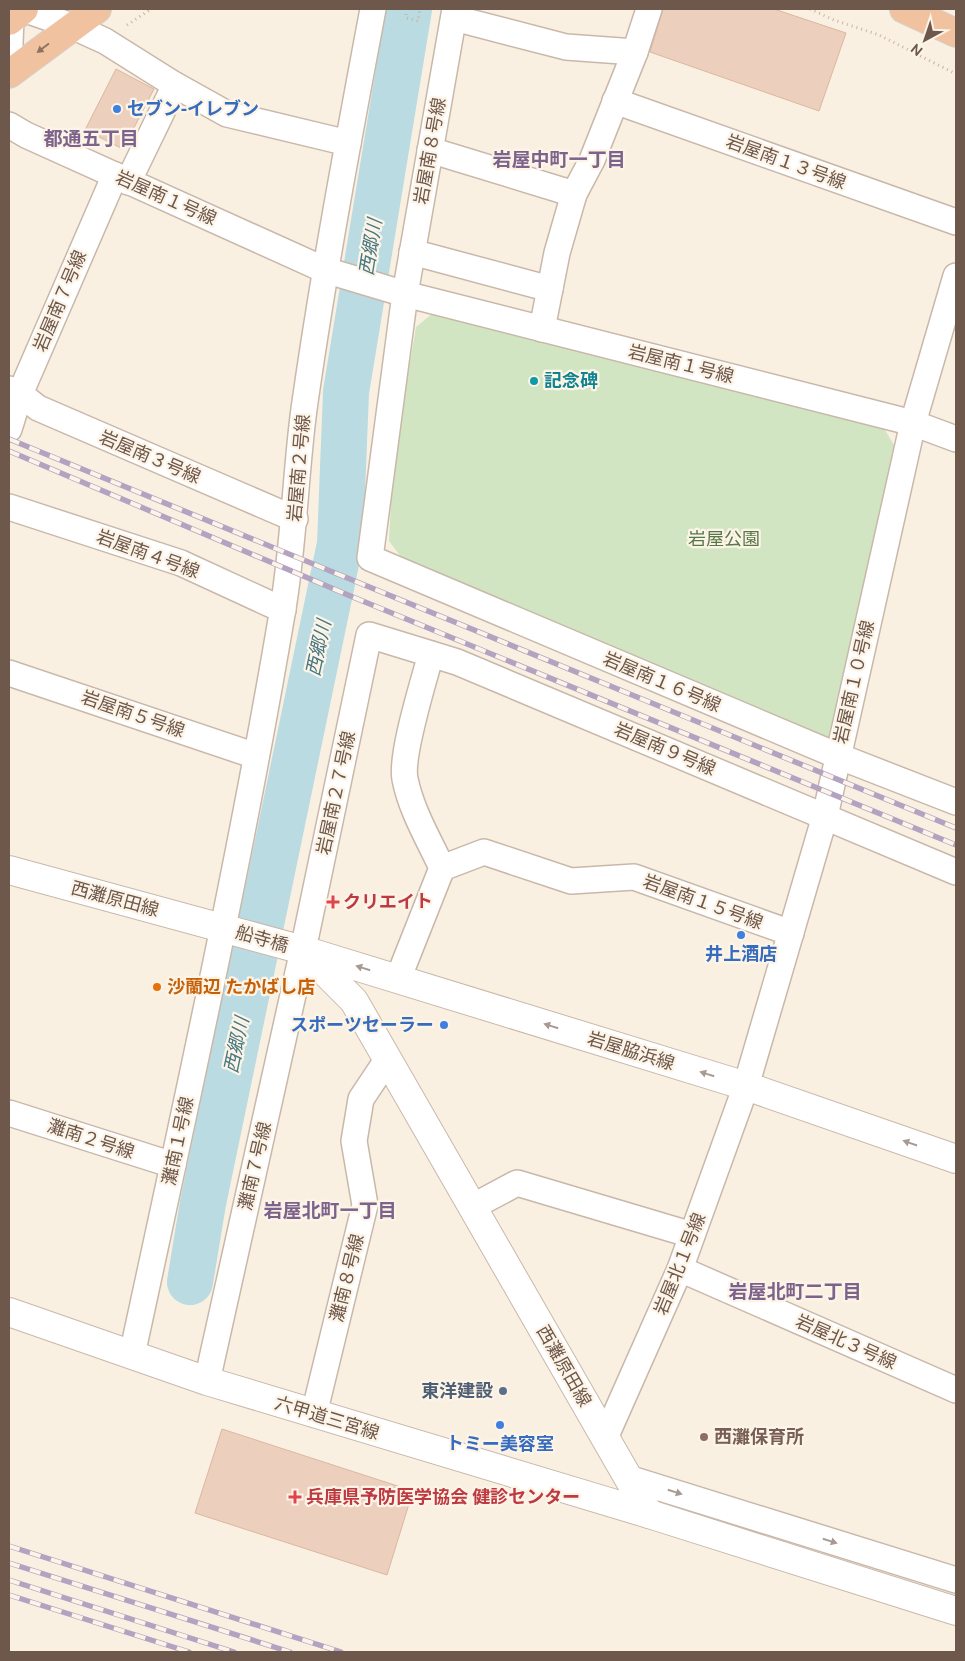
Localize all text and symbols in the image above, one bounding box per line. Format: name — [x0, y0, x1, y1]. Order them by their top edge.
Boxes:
north arrow — [900, 15, 950, 65]
text: N — [907, 40, 926, 59]
one-way arrow — [37, 42, 50, 53]
street label: 岩屋南８号線 — [410, 96, 448, 206]
place label: セブン-イレブン — [127, 98, 259, 118]
marker: セブン-イレブン — [111, 103, 123, 115]
district label: 都通五丁目 — [43, 127, 139, 149]
street label: 岩屋南１３号線 — [724, 130, 849, 192]
district label: 岩屋中町一丁目 — [492, 148, 626, 170]
street label: 岩屋南１号線 — [113, 166, 220, 228]
water label: 西郷川 — [355, 215, 386, 277]
street label: 岩屋南７号線 — [29, 247, 89, 354]
street label: 岩屋南１号線 — [626, 340, 736, 386]
place label: 記念碑 — [544, 370, 598, 390]
marker: 記念碑 — [528, 375, 540, 387]
street label: 岩屋南２号線 — [283, 413, 313, 523]
street label: 岩屋南３号線 — [97, 426, 204, 486]
street label: 岩屋南４号線 — [94, 525, 203, 581]
park label: 岩屋公園 — [688, 528, 760, 548]
water label: 西郷川 — [301, 616, 335, 678]
street label: 岩屋南１０号線 — [829, 618, 877, 745]
street label: 岩屋南１６号線 — [600, 647, 724, 715]
street label: 岩屋南５号線 — [79, 686, 188, 740]
street label: 岩屋南９号線 — [612, 718, 719, 778]
street label: 岩屋南２７号線 — [312, 729, 358, 856]
street label: 岩屋南１５号線 — [641, 870, 766, 932]
street label: 西灘原田線 — [69, 877, 161, 919]
place label: クリエイト — [343, 891, 433, 911]
marker: クリエイト — [327, 896, 339, 908]
street label: 船寺橋 — [234, 921, 291, 955]
marker: 井上酒店 — [735, 929, 747, 941]
place label: 井上酒店 — [705, 943, 777, 963]
one-way arrow — [355, 964, 370, 972]
place label: 沙蘭辺 たかばし店 — [167, 976, 315, 996]
marker: 沙蘭辺 たかばし店 — [151, 981, 163, 993]
water label: 西郷川 — [219, 1013, 253, 1075]
place label: スポーツセーラー — [290, 1014, 434, 1034]
marker: スポーツセーラー — [438, 1019, 450, 1031]
one-way arrow — [544, 1022, 559, 1030]
street label: 岩屋脇浜線 — [585, 1027, 677, 1073]
one-way arrow — [699, 1070, 714, 1078]
street label: 灘南１号線 — [158, 1095, 196, 1187]
street label: 灘南２号線 — [45, 1115, 137, 1161]
street label: 灘南７号線 — [234, 1120, 274, 1212]
one-way arrow — [902, 1139, 917, 1147]
district label: 岩屋北町一丁目 — [263, 1199, 397, 1221]
street label: 岩屋北１号線 — [650, 1210, 709, 1317]
street label: 灘南８号線 — [325, 1232, 367, 1324]
district label: 岩屋北町二丁目 — [728, 1280, 862, 1302]
street label: 岩屋北３号線 — [793, 1310, 900, 1372]
street label: 西灘原田線 — [534, 1322, 596, 1409]
place label: 東洋建設 — [421, 1380, 493, 1400]
marker: 東洋建設 — [497, 1385, 509, 1397]
street label: 六甲道三宮線 — [273, 1392, 382, 1442]
marker: トミー美容室 — [494, 1419, 506, 1431]
place label: 西灘保育所 — [714, 1426, 804, 1446]
marker: 西灘保育所 — [698, 1431, 710, 1443]
place label: トミー美容室 — [446, 1433, 554, 1453]
place label: 兵庫県予防医学協会 健診センター — [306, 1486, 580, 1506]
one-way arrow — [667, 1489, 682, 1497]
marker: 兵庫県予防医学協会 健診センター — [288, 1490, 302, 1504]
one-way arrow — [822, 1537, 837, 1545]

